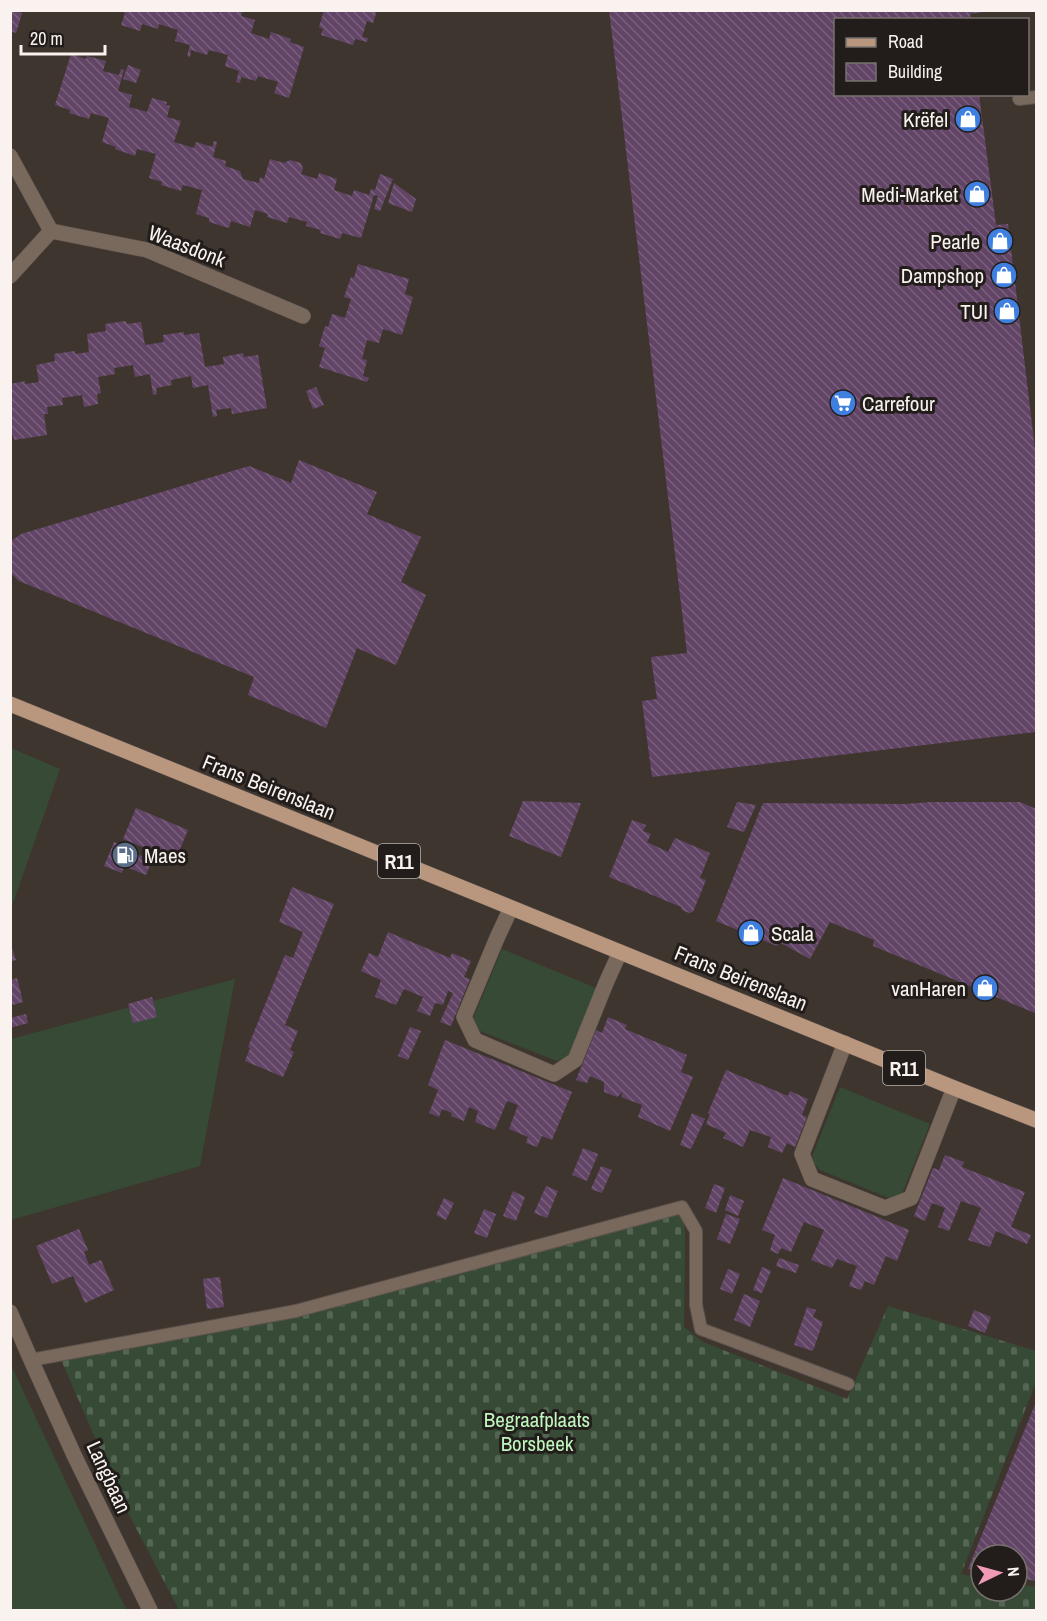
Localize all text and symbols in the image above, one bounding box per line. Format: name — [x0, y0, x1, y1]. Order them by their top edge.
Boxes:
scale bar — [21, 18, 105, 56]
legend — [834, 18, 1029, 96]
text: 20 m — [30, 26, 63, 51]
text: Road — [888, 29, 923, 54]
text: Building — [888, 59, 943, 84]
shop icon: Krëfel — [953, 104, 983, 134]
place label: Krëfel — [903, 105, 948, 134]
shop icon: Medi-Market — [962, 179, 992, 209]
place label: Medi-Market — [861, 180, 958, 209]
street label: Waasdonk — [144, 218, 230, 274]
shop icon: Pearle — [985, 226, 1015, 256]
place label: Pearle — [930, 227, 980, 256]
shop icon: Dampshop — [989, 260, 1019, 290]
place label: Dampshop — [901, 261, 984, 290]
shop icon: TUI — [992, 296, 1022, 326]
place label: TUI — [960, 297, 988, 326]
supermarket icon: Carrefour — [828, 388, 858, 418]
place label: Carrefour — [862, 389, 935, 418]
street label: Frans Beirenslaan — [198, 747, 340, 827]
fuel station icon: Maes — [110, 840, 140, 870]
place label: Maes — [144, 841, 186, 870]
road number: R11 — [378, 844, 420, 878]
shop icon: Scala — [736, 918, 766, 948]
place label: Scala — [771, 919, 814, 948]
street label: Frans Beirenslaan — [670, 938, 812, 1018]
shop icon: vanHaren — [970, 973, 1000, 1003]
place label: vanHaren — [891, 974, 966, 1003]
road number: R11 — [883, 1051, 925, 1085]
park label: Begraafplaats Borsbeek — [484, 1405, 590, 1458]
street label: Langbaan — [80, 1436, 138, 1518]
north arrow — [969, 1543, 1029, 1603]
text: N — [1003, 1566, 1025, 1577]

